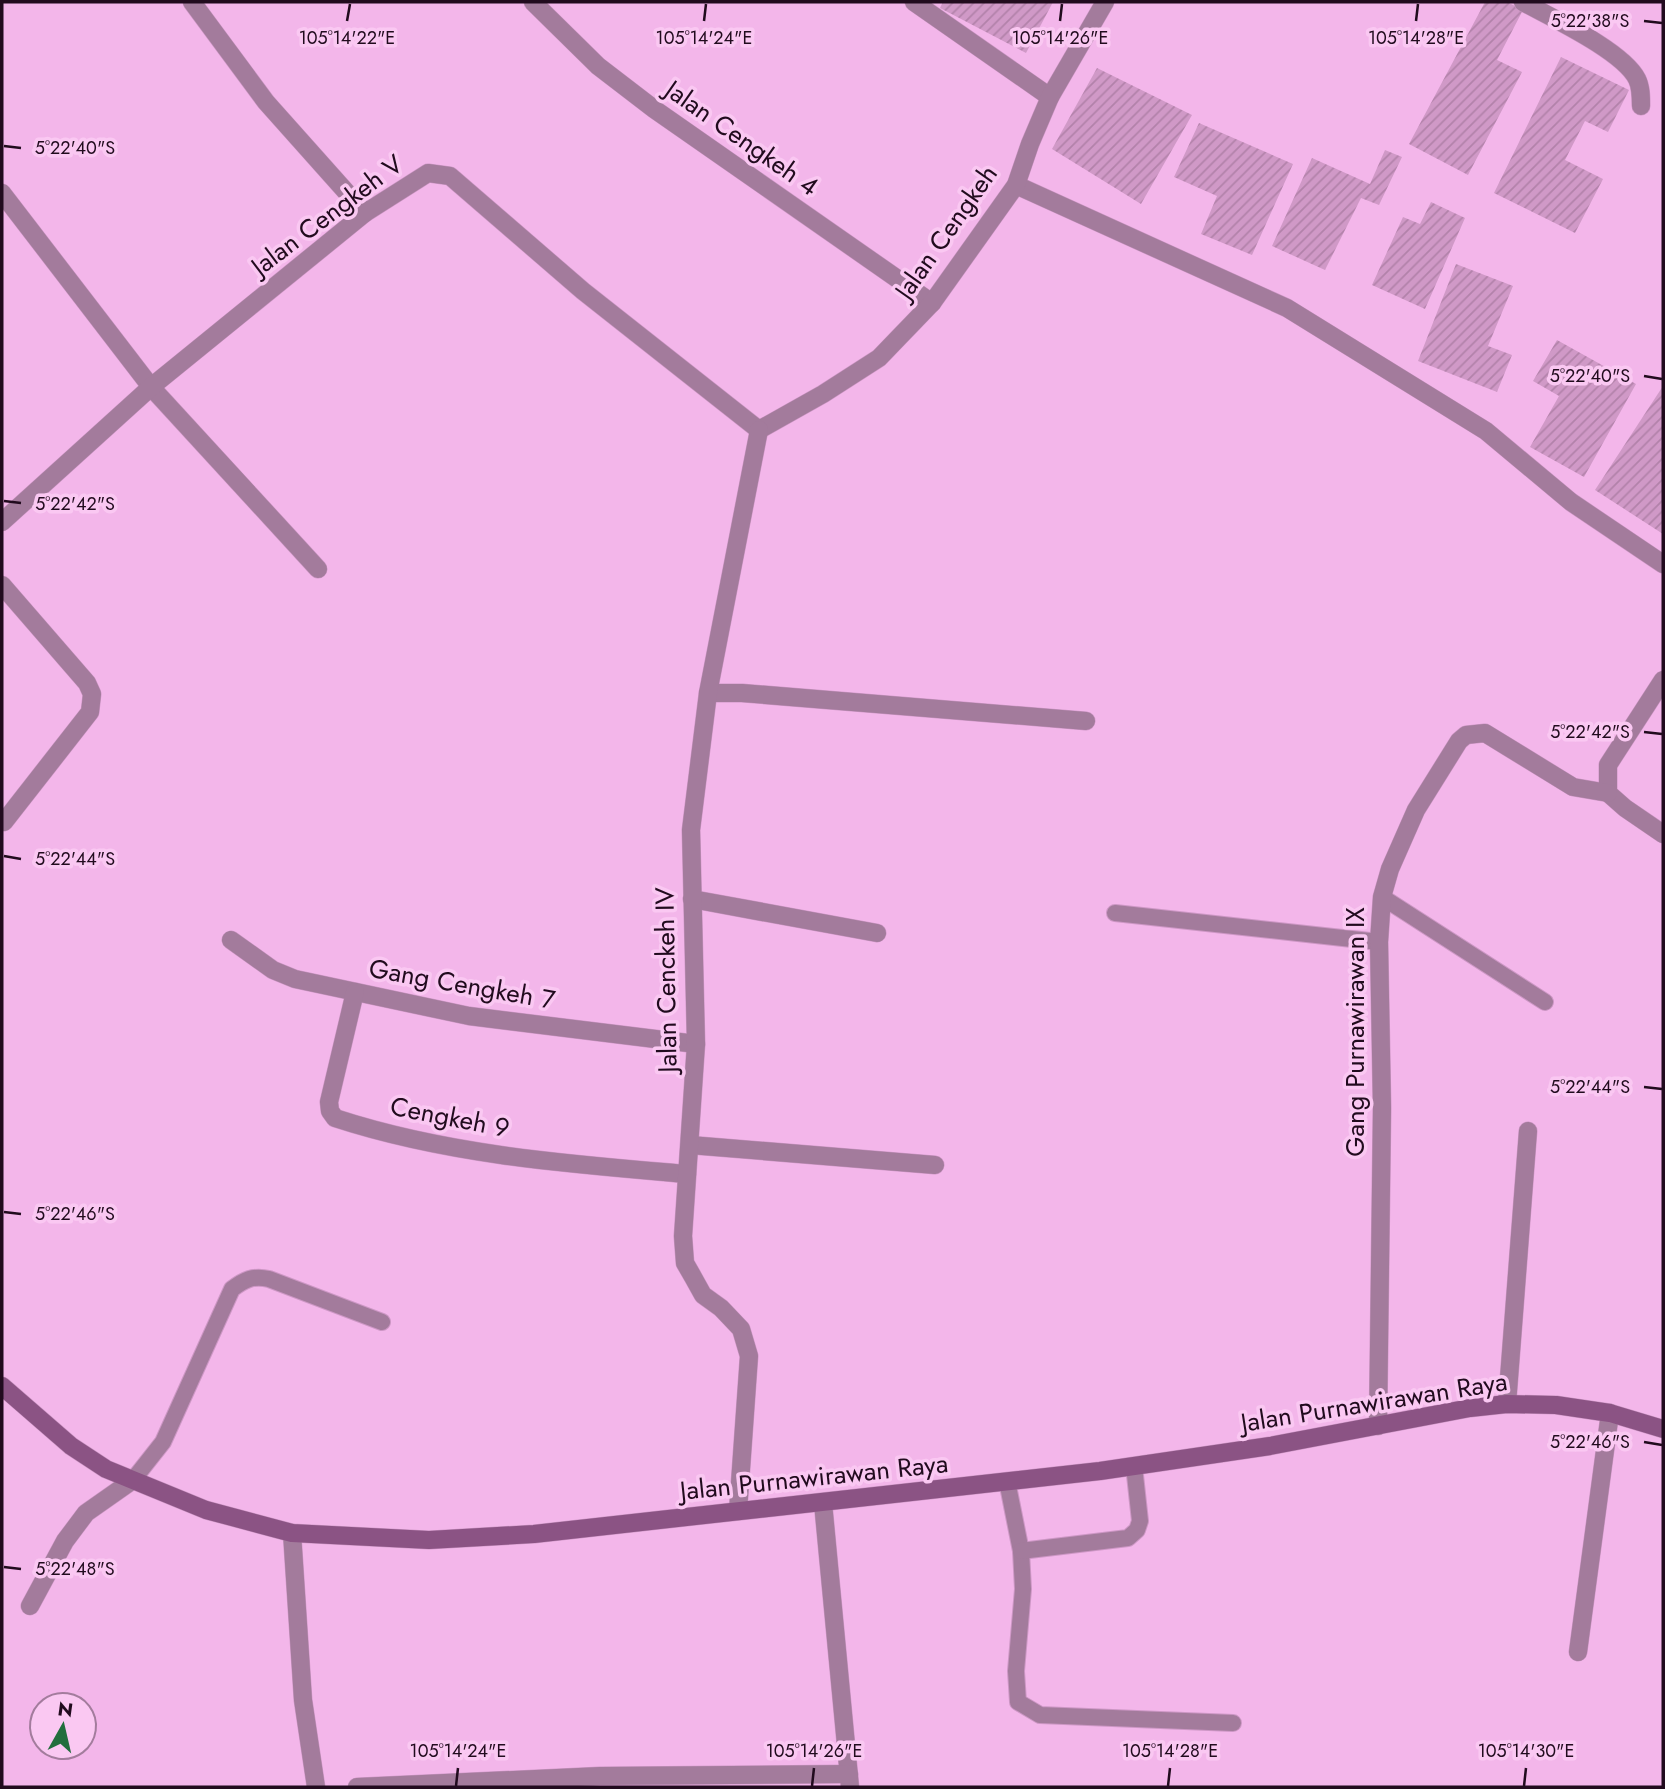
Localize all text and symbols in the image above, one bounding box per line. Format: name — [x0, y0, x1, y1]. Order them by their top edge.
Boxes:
text: 5°22'38"S — [1551, 8, 1629, 34]
text: 105°14'22"E — [299, 25, 395, 51]
text: 105°14'24"E — [656, 25, 752, 51]
text: 105°14'26"E — [1012, 25, 1108, 51]
text: 105°14'28"E — [1368, 25, 1464, 51]
street label: Jalan Cengkeh 4 — [655, 69, 826, 205]
text: 5°22'40"S — [35, 135, 115, 161]
street label: Jalan Cengkeh V — [241, 145, 412, 287]
street label: Jalan Cengkeh — [884, 157, 1006, 309]
text: 5°22'40"S — [1550, 363, 1630, 389]
text: 5°22'42"S — [35, 491, 115, 517]
text: 5°22'42"S — [1550, 719, 1630, 745]
text: 5°22'44"S — [35, 846, 115, 872]
street label: Jalan Cenckeh IV — [645, 886, 687, 1076]
street label: Gang Purnawirawan IX — [1336, 907, 1374, 1157]
street label: Gang Cengkeh 7 — [366, 949, 558, 1019]
text: 5°22'44"S — [1550, 1074, 1630, 1100]
street label: Cengkeh 9 — [387, 1087, 513, 1147]
text: 5°22'46"S — [35, 1201, 115, 1227]
street label: Jalan Purnawirawan Raya — [1235, 1362, 1510, 1442]
text: 5°22'46"S — [1550, 1429, 1630, 1455]
street label: Jalan Purnawirawan Raya — [675, 1444, 950, 1510]
text: 5°22'48"S — [35, 1556, 115, 1582]
north arrow — [28, 1691, 98, 1761]
text: N — [56, 1695, 75, 1724]
text: 105°14'24"E — [410, 1738, 506, 1764]
text: 105°14'26"E — [766, 1738, 862, 1764]
text: 105°14'28"E — [1122, 1738, 1218, 1764]
text: 105°14'30"E — [1478, 1738, 1574, 1764]

